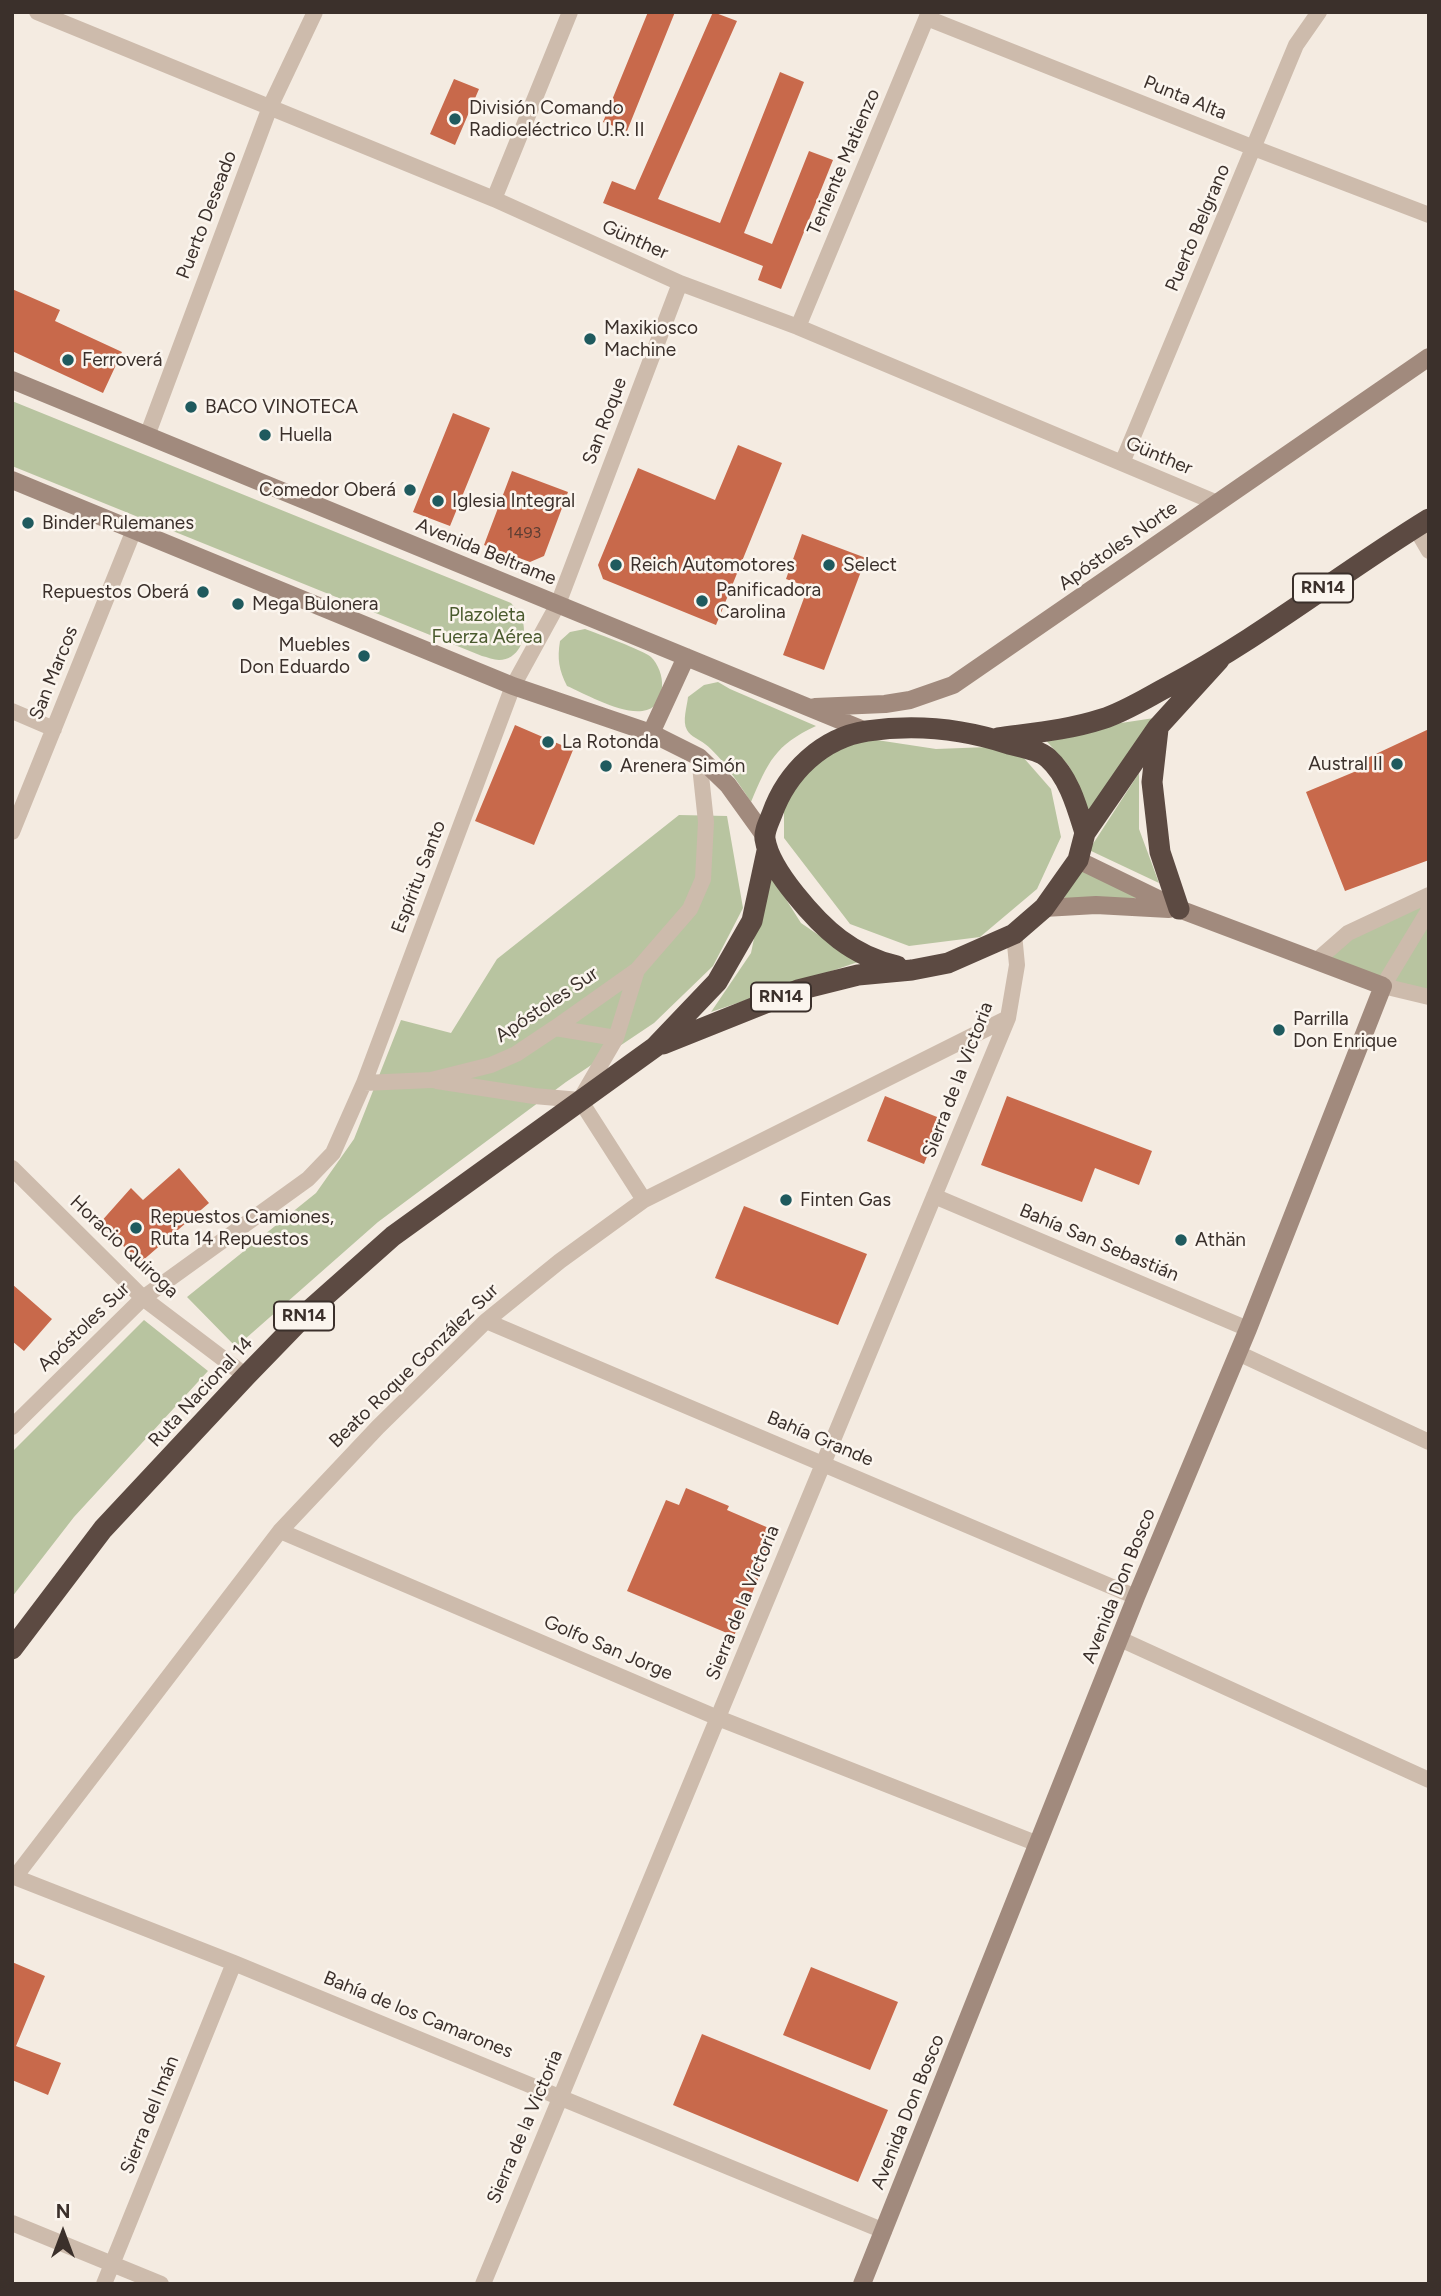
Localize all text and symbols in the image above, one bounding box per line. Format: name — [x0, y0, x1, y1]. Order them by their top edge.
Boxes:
street label: Punta Alta — [1140, 71, 1230, 125]
street label: Teniente Matienzo — [803, 85, 885, 239]
place label: División Comando Radioeléctrico U.R. II — [469, 97, 645, 141]
marker: División Comando Radioeléctrico U.R. II — [447, 111, 463, 127]
street label: Puerto Deseado — [172, 148, 242, 282]
street label: Puerto Belgrano — [1161, 161, 1235, 295]
street label: Günther — [598, 215, 672, 265]
place label: Maxikiosco Machine — [604, 317, 698, 361]
marker: Maxikiosco Machine — [582, 331, 598, 347]
place label: Ferroverá — [82, 349, 162, 371]
marker: Ferroverá — [60, 352, 76, 368]
street label: San Roque — [578, 374, 632, 468]
place label: BACO VINOTECA — [205, 396, 358, 418]
marker: BACO VINOTECA — [183, 399, 199, 415]
place label: Huella — [279, 424, 332, 446]
marker: Huella — [257, 427, 273, 443]
street label: Günther — [1122, 432, 1196, 480]
place label: Comedor Oberá — [259, 479, 396, 501]
marker: Comedor Oberá — [402, 482, 418, 498]
place label: Iglesia Integral — [452, 490, 575, 512]
marker: Iglesia Integral — [430, 493, 446, 509]
street label: Apóstoles Norte — [1054, 497, 1182, 595]
place label: Binder Rulemanes — [42, 512, 194, 534]
street label: Avenida Beltrame — [413, 513, 559, 591]
marker: Binder Rulemanes — [20, 515, 36, 531]
house number: 1493 — [507, 523, 541, 543]
place label: Reich Automotores — [630, 554, 795, 576]
place label: Select — [843, 554, 897, 576]
marker: Reich Automotores — [608, 557, 624, 573]
marker: Select — [821, 557, 837, 573]
road number: RN14 — [1293, 574, 1353, 602]
place label: Panificadora Carolina — [716, 579, 821, 623]
place label: Repuestos Oberá — [42, 581, 189, 603]
marker: Repuestos Oberá — [195, 584, 211, 600]
place label: Mega Bulonera — [252, 593, 378, 615]
marker: Panificadora Carolina — [694, 593, 710, 609]
marker: Mega Bulonera — [230, 596, 246, 612]
park label: Plazoleta Fuerza Aérea — [432, 604, 542, 648]
street label: San Marcos — [25, 623, 83, 723]
place label: Muebles Don Eduardo — [239, 634, 350, 678]
marker: Muebles Don Eduardo — [356, 648, 372, 664]
place label: La Rotonda — [562, 731, 659, 753]
marker: La Rotonda — [540, 734, 556, 750]
place label: Austral II — [1308, 753, 1383, 775]
place label: Arenera Simón — [620, 755, 745, 777]
marker: Austral II — [1389, 756, 1405, 772]
marker: Arenera Simón — [598, 758, 614, 774]
street label: Espíritu Santo — [387, 817, 451, 937]
street label: Apóstoles Sur — [491, 962, 603, 1048]
road number: RN14 — [751, 982, 811, 1012]
street label: Sierra de la Victoria — [918, 999, 998, 1161]
place label: Parrilla Don Enrique — [1293, 1008, 1397, 1052]
marker: Parrilla Don Enrique — [1271, 1022, 1287, 1038]
place label: Finten Gas — [800, 1189, 891, 1211]
street label: Horacio Quiroga — [65, 1191, 183, 1303]
marker: Finten Gas — [778, 1192, 794, 1208]
street label: Bahía San Sebastián — [1016, 1199, 1182, 1287]
place label: Repuestos Camiones, Ruta 14 Repuestos — [150, 1206, 334, 1250]
marker: Repuestos Camiones, Ruta 14 Repuestos — [128, 1220, 144, 1236]
place label: Athän — [1195, 1229, 1246, 1251]
marker: Athän — [1173, 1232, 1189, 1248]
street label: Apóstoles Sur — [33, 1277, 135, 1377]
street label: Beato Roque González Sur — [325, 1279, 503, 1453]
road number: RN14 — [274, 1302, 334, 1330]
street label: Ruta Nacional 14 — [144, 1332, 258, 1452]
street label: Bahía Grande — [763, 1406, 877, 1472]
street label: Avenida Don Bosco — [1077, 1505, 1161, 1667]
street label: Sierra de la Victoria — [702, 1522, 784, 1684]
street label: Golfo San Jorge — [540, 1611, 676, 1685]
street label: Bahía de los Camarones — [320, 1967, 516, 2063]
street label: Avenida Don Bosco — [866, 2031, 950, 2193]
street label: Sierra de la Victoria — [482, 2047, 568, 2207]
street label: Sierra del Imán — [116, 2052, 184, 2178]
north arrow — [28, 2198, 98, 2268]
text: N — [56, 2200, 70, 2223]

